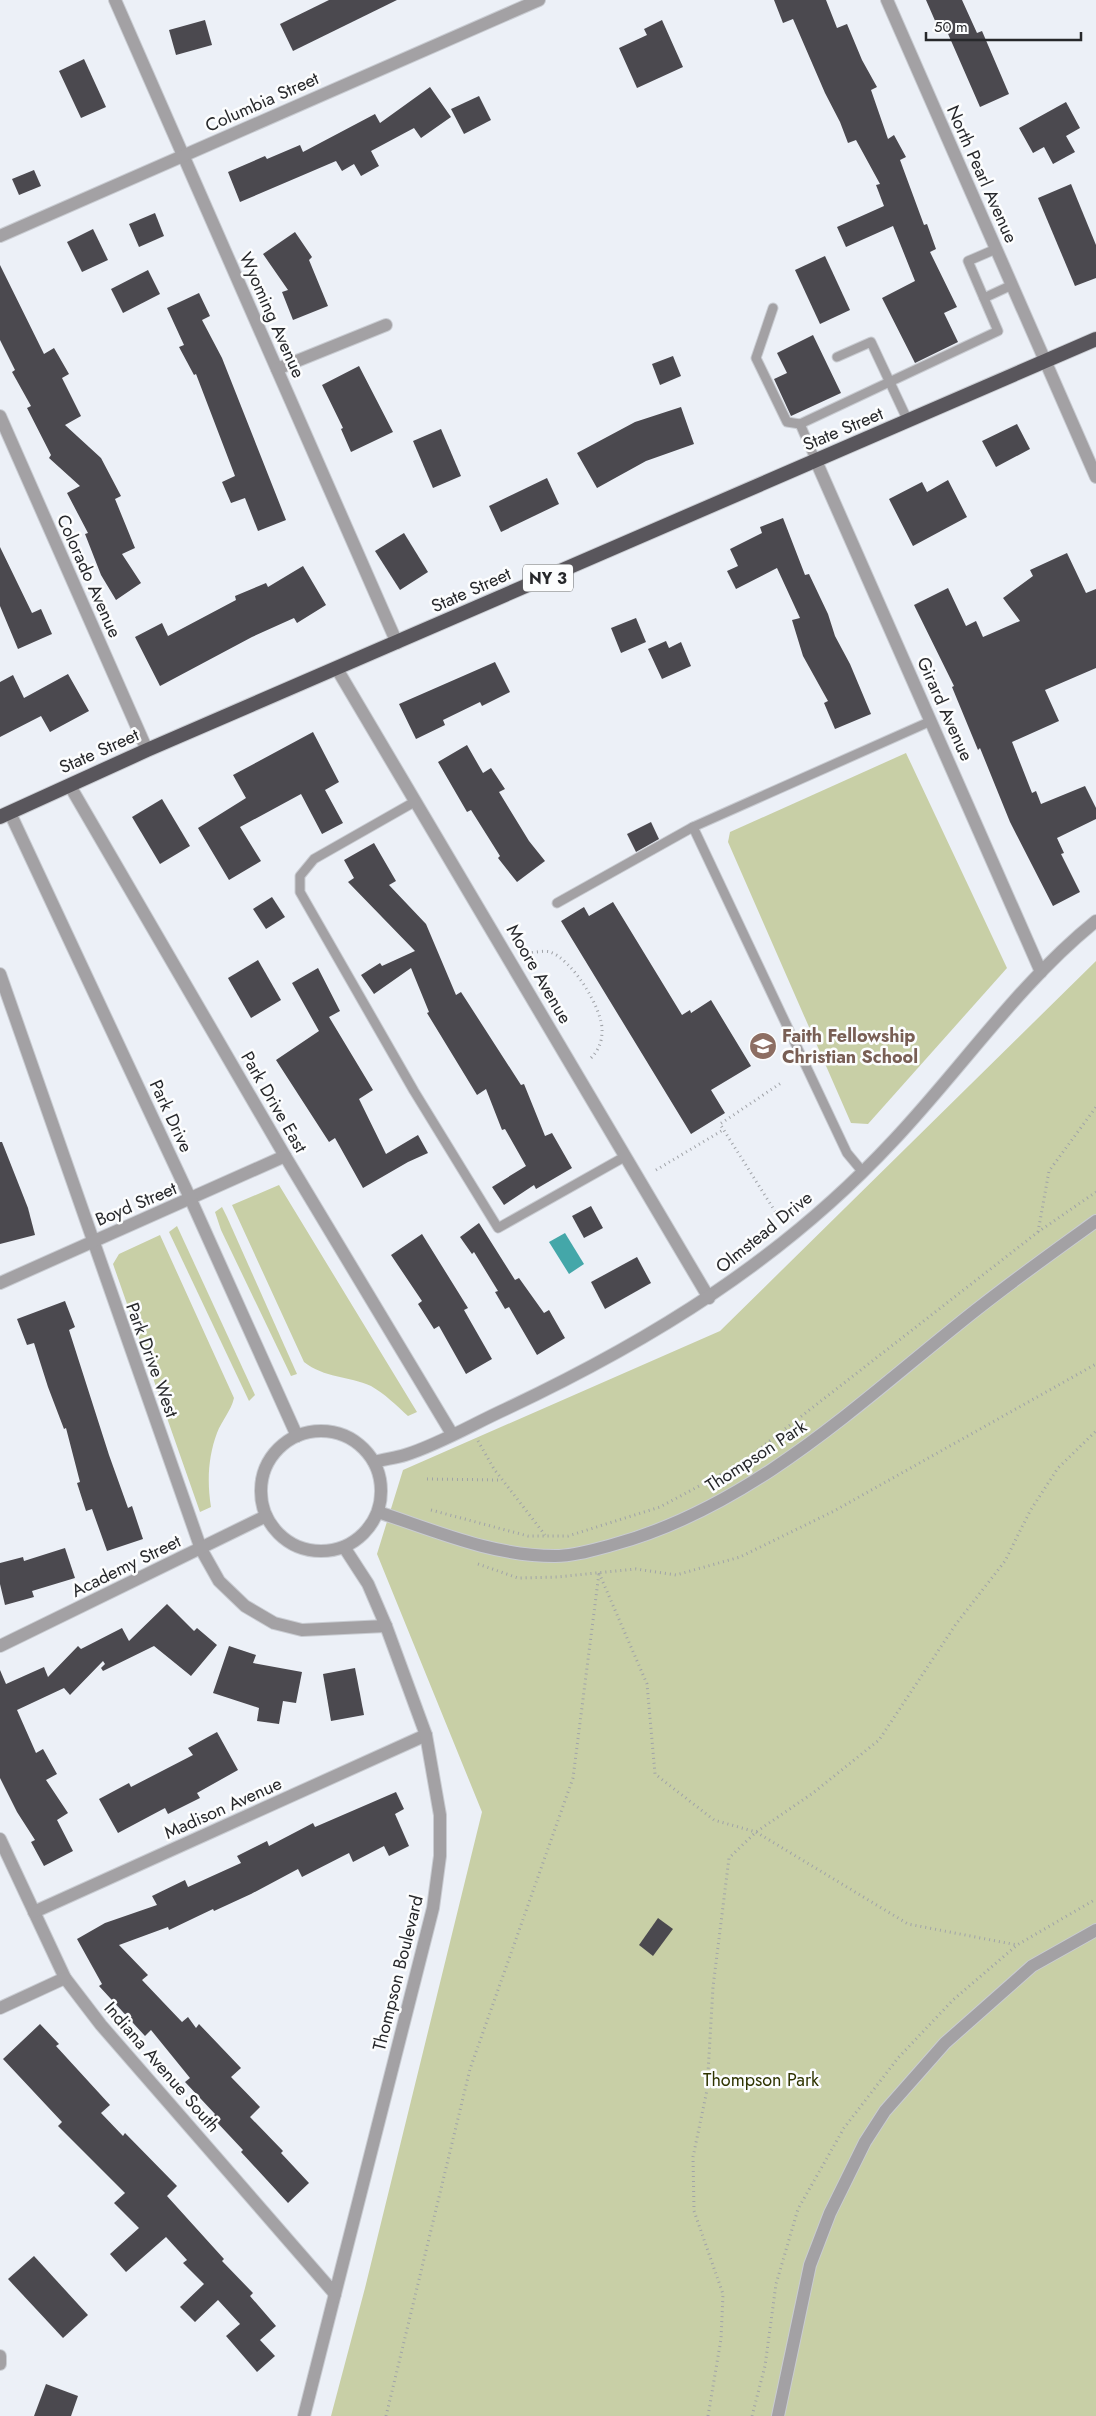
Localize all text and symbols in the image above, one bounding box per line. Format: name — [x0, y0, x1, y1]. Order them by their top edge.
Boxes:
scale bar — [926, 10, 1081, 42]
text: 50 m — [934, 16, 968, 38]
street label: Columbia Street — [201, 65, 324, 139]
street label: North Pearl Avenue — [940, 101, 1024, 247]
street label: Wyoming Avenue — [233, 248, 311, 382]
street label: State Street — [799, 400, 888, 458]
street label: Colorado Avenue — [50, 510, 128, 642]
street label: State Street — [427, 561, 516, 619]
road number: NY 3 — [523, 564, 573, 592]
street label: Girard Avenue — [910, 653, 980, 765]
street label: State Street — [55, 722, 144, 780]
street label: Moore Avenue — [500, 919, 578, 1029]
place label: Faith Fellowship Christian School — [782, 1023, 918, 1070]
school or university icon: Faith Fellowship Christian School — [748, 1031, 778, 1061]
street label: Park Drive East — [234, 1047, 314, 1158]
street label: Park Drive — [143, 1075, 199, 1157]
street label: Boyd Street — [91, 1175, 181, 1233]
street label: Olmstead Drive — [710, 1185, 818, 1279]
street label: Park Drive West — [119, 1299, 185, 1422]
street label: Thompson Park — [700, 1413, 812, 1498]
street label: Academy Street — [67, 1528, 186, 1604]
street label: Madison Avenue — [160, 1770, 286, 1846]
street label: Thompson Boulevard — [366, 1893, 430, 2053]
street label: Indiana Avenue South — [98, 1996, 226, 2138]
park label: Thompson Park — [703, 2067, 819, 2093]

